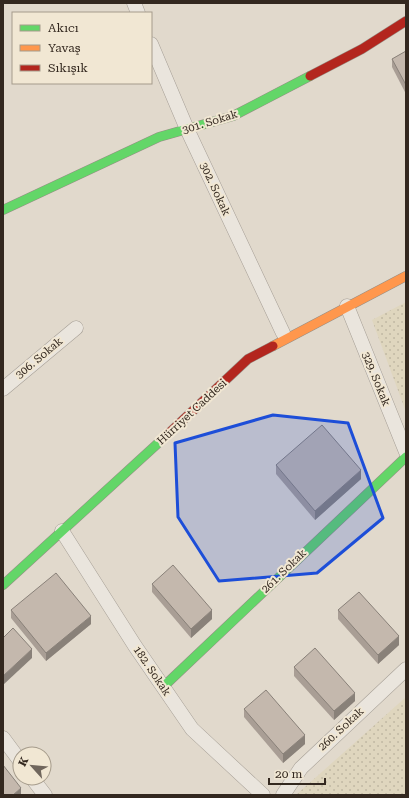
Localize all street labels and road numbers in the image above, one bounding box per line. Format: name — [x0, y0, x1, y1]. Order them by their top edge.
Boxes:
street label: 301. Sokak — [181, 107, 239, 137]
street label: 302. Sokak — [197, 160, 233, 218]
street label: 306. Sokak — [13, 335, 65, 381]
street label: 329. Sokak — [359, 350, 393, 408]
street label: Hürriyet Caddesi — [155, 376, 230, 448]
street label: 261. Sokak — [259, 546, 309, 596]
street label: 182. Sokak — [131, 644, 173, 698]
street label: 260. Sokak — [316, 705, 366, 753]

